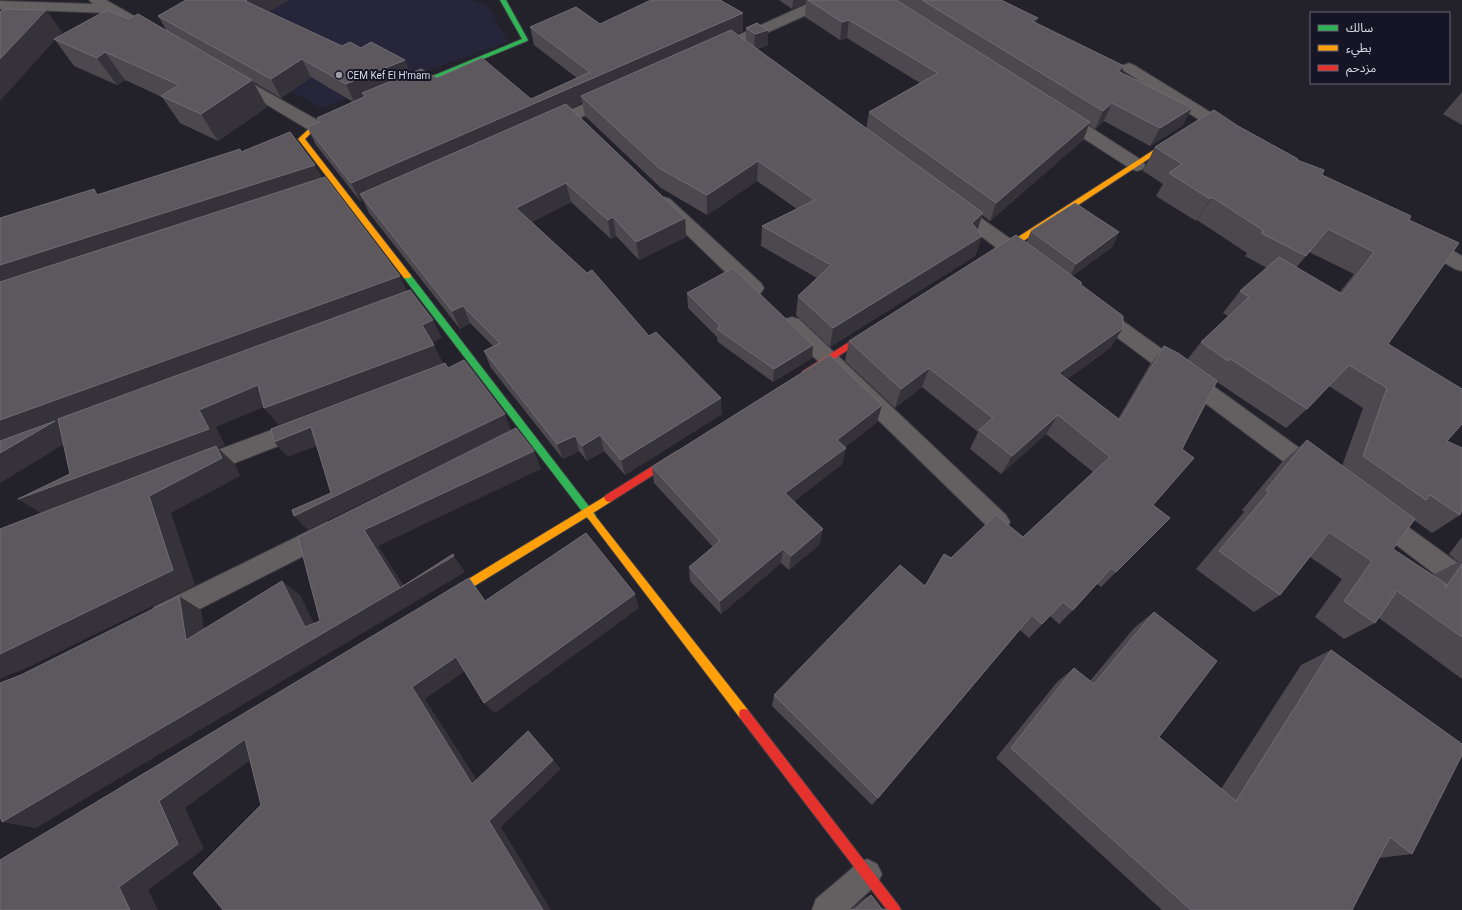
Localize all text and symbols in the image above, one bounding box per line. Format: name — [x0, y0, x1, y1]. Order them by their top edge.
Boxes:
legend — [1310, 12, 1450, 84]
text: سالك — [1346, 21, 1373, 35]
text: بطيء — [1346, 41, 1372, 58]
text: مزدحم — [1346, 61, 1376, 77]
marker: CEM Kef El H'mam — [334, 70, 344, 80]
place label: CEM Kef El H'mam — [347, 70, 430, 81]

